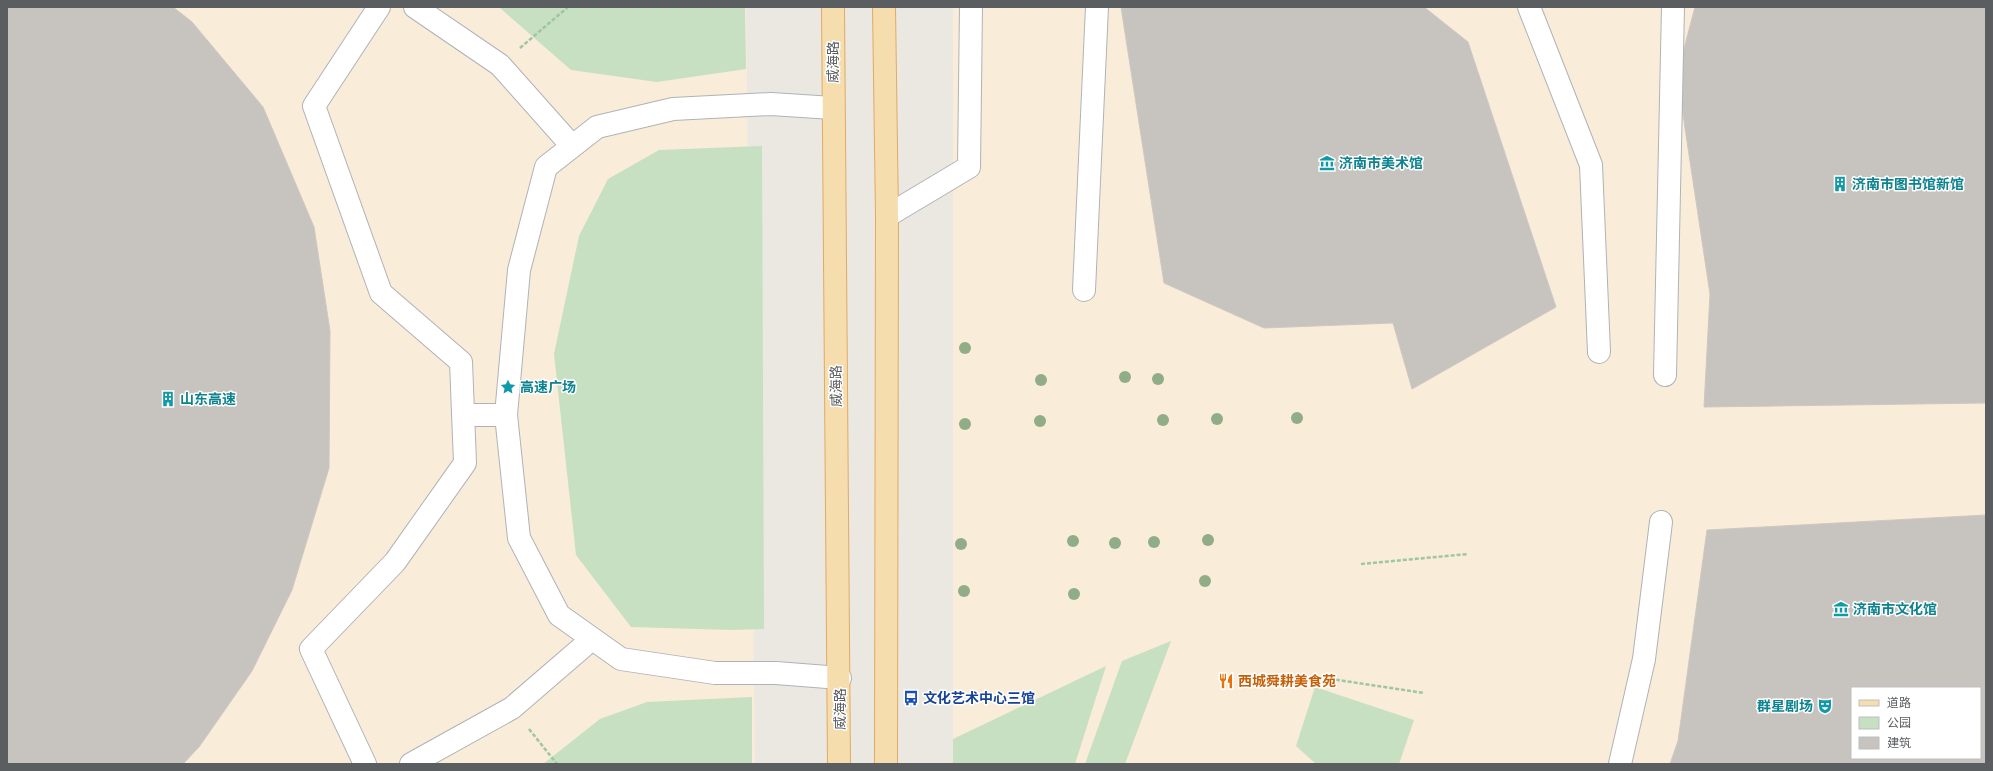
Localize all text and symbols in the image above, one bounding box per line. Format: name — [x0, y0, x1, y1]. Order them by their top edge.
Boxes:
street label: 威海路 — [825, 41, 842, 83]
museum icon: 济南市美术馆 — [1318, 154, 1336, 172]
place label: 济南市美术馆 — [1339, 155, 1423, 172]
building icon: 济南市图书馆新馆 — [1831, 175, 1849, 193]
place label: 济南市图书馆新馆 — [1852, 176, 1964, 193]
street label: 威海路 — [828, 365, 845, 407]
place icon: 高速广场 — [499, 378, 517, 396]
place label: 高速广场 — [520, 379, 576, 396]
building icon: 山东高速 — [159, 390, 177, 408]
place label: 山东高速 — [180, 391, 236, 408]
museum icon: 济南市文化馆 — [1832, 600, 1850, 618]
place label: 济南市文化馆 — [1853, 601, 1937, 618]
restaurant icon: 西城舜耕美食苑 — [1217, 672, 1235, 690]
place label: 西城舜耕美食苑 — [1238, 673, 1336, 690]
legend — [1851, 687, 1981, 759]
street label: 威海路 — [832, 688, 849, 730]
bus stop icon: 文化艺术中心三馆 — [902, 689, 920, 707]
place label: 文化艺术中心三馆 — [923, 690, 1035, 707]
text: 道路 — [1887, 696, 1911, 710]
theatre icon: 群星剧场 — [1816, 697, 1834, 715]
place label: 群星剧场 — [1757, 698, 1813, 715]
text: 公园 — [1887, 716, 1911, 730]
text: 建筑 — [1887, 736, 1911, 750]

